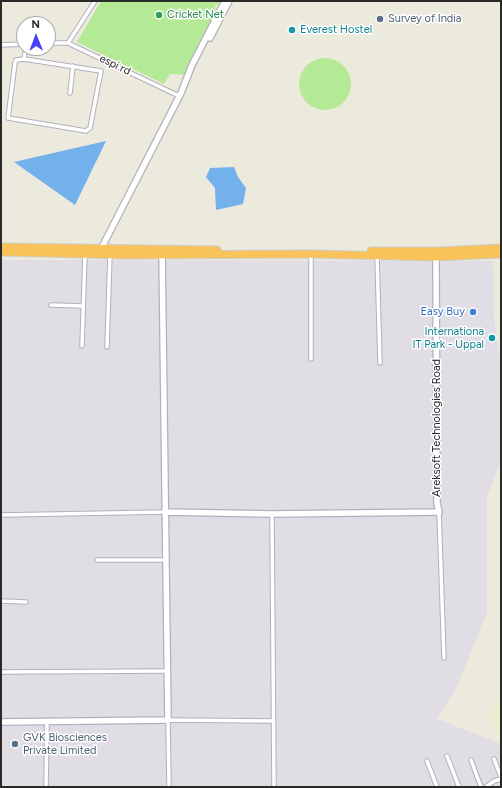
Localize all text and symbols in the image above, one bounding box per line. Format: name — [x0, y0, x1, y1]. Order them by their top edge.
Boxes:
place label: Cricket Net — [167, 8, 224, 22]
marker: Cricket Net — [154, 10, 164, 20]
place label: Survey of India — [388, 12, 461, 26]
marker: Survey of India — [375, 14, 385, 24]
north arrow — [16, 16, 56, 56]
text: N — [31, 18, 40, 31]
place label: Everest Hostel — [300, 23, 372, 37]
marker: Everest Hostel — [287, 25, 297, 35]
street label: espi rd — [97, 52, 133, 78]
place label: Easy Buy — [421, 305, 465, 319]
marker: Easy Buy — [468, 307, 478, 317]
place label: Internationa IT Park - Uppal — [412, 325, 484, 351]
marker: Internationa IT Park - Uppal — [487, 333, 497, 343]
street label: Areksoft Technologies Road — [430, 359, 444, 497]
place label: GVK Biosciences Private Limited — [23, 731, 107, 757]
marker: GVK Biosciences Private Limited — [10, 739, 20, 749]

